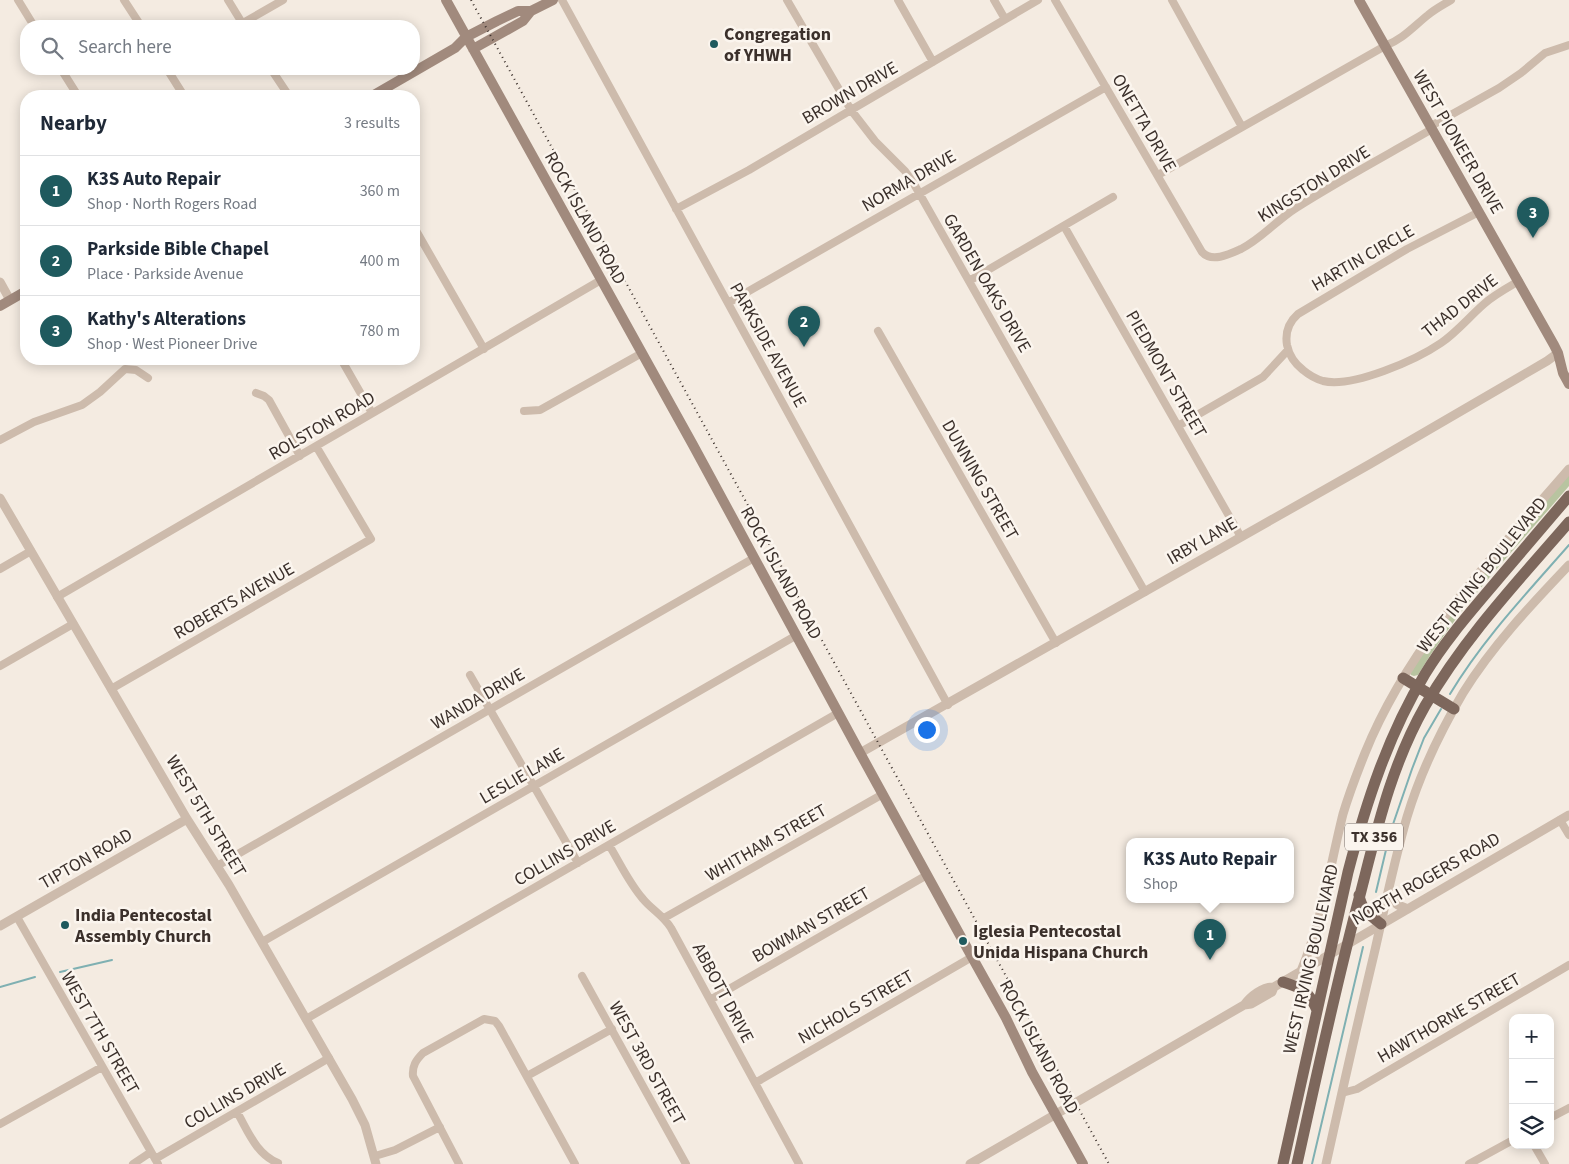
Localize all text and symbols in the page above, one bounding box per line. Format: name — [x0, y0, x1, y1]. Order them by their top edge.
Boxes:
search box — [20, 20, 420, 75]
place label: Congregation of YHWH — [724, 22, 831, 68]
icon: search — [38, 34, 66, 62]
text: Search here — [78, 34, 172, 61]
marker: Congregation of YHWH — [708, 38, 720, 50]
street label: BROWN DRIVE — [797, 55, 903, 131]
street label: WEST PIONEER DRIVE — [1407, 65, 1509, 219]
street label: ONETTA DRIVE — [1106, 69, 1182, 177]
text: Nearby — [40, 108, 107, 138]
text: 3 results — [344, 112, 400, 134]
street label: KINGSTON DRIVE — [1253, 139, 1375, 229]
street label: NORMA DRIVE — [857, 144, 961, 218]
street label: ROCK ISLAND ROAD — [538, 147, 632, 289]
text: K3S Auto Repair — [87, 166, 221, 193]
text: 1 — [52, 180, 60, 202]
text: 360 m — [360, 180, 400, 202]
text: Shop · North Rogers Road — [87, 193, 257, 215]
pin: 3 — [1517, 197, 1549, 238]
street label: GARDEN OAKS DRIVE — [937, 209, 1037, 357]
street label: HARTIN CIRCLE — [1307, 218, 1419, 298]
text: Parkside Bible Chapel — [87, 236, 269, 263]
text: 2 — [52, 250, 60, 272]
text: 400 m — [360, 250, 400, 272]
text: Place · Parkside Avenue — [87, 263, 243, 285]
street label: THAD DRIVE — [1417, 268, 1503, 344]
street label: PARKSIDE AVENUE — [723, 278, 813, 412]
text: Kathy's Alterations — [87, 306, 246, 333]
pin: 2 — [788, 306, 820, 347]
street label: PIEDMONT STREET — [1119, 306, 1213, 443]
text: 3 — [52, 320, 60, 342]
text: 780 m — [360, 320, 400, 342]
text: Shop · West Pioneer Drive — [87, 333, 257, 355]
street label: ROLSTON ROAD — [264, 385, 380, 467]
street label: DUNNING STREET — [935, 415, 1025, 545]
street label: WEST IRVING BOULEVARD — [1411, 492, 1553, 658]
street label: ROCK ISLAND ROAD — [734, 502, 828, 644]
street label: IRBY LANE — [1162, 511, 1242, 571]
street label: ROBERTS AVENUE — [169, 556, 299, 646]
street label: WANDA DRIVE — [426, 662, 530, 736]
your location — [914, 717, 940, 743]
street label: LESLIE LANE — [475, 742, 569, 810]
street label: WEST 5TH STREET — [160, 750, 252, 882]
street label: WHITHAM STREET — [701, 798, 832, 888]
street label: COLLINS DRIVE — [510, 814, 620, 892]
street label: TIPTON ROAD — [35, 822, 137, 896]
road number: TX 356 — [1345, 824, 1403, 850]
street label: NORTH ROGERS ROAD — [1347, 826, 1505, 932]
popup — [1126, 838, 1294, 903]
text: K3S Auto Repair — [1143, 846, 1277, 873]
street label: WEST IRVING BOULEVARD — [1277, 862, 1345, 1056]
text: Shop — [1143, 873, 1178, 895]
street label: BOWMAN STREET — [747, 881, 875, 969]
place label: India Pentecostal Assembly Church — [74, 903, 212, 949]
marker: India Pentecostal Assembly Church — [59, 919, 71, 931]
place label: Iglesia Pentecostal Unida Hispana Church — [973, 919, 1148, 965]
pin: 1 — [1194, 919, 1226, 960]
marker: Iglesia Pentecostal Unida Hispana Church — [957, 935, 969, 947]
street label: ABBOTT DRIVE — [686, 938, 760, 1048]
street label: NICHOLS STREET — [794, 964, 919, 1050]
street label: WEST 7TH STREET — [55, 967, 145, 1099]
street label: HAWTHORNE STREET — [1373, 967, 1526, 1069]
street label: ROCK ISLAND ROAD — [993, 976, 1085, 1118]
street label: WEST 3RD STREET — [603, 997, 691, 1130]
map controls — [1509, 1014, 1554, 1149]
button: + — [1509, 1014, 1554, 1059]
street label: COLLINS DRIVE — [180, 1057, 290, 1135]
button: − — [1509, 1059, 1554, 1104]
button: layers — [1509, 1104, 1554, 1149]

